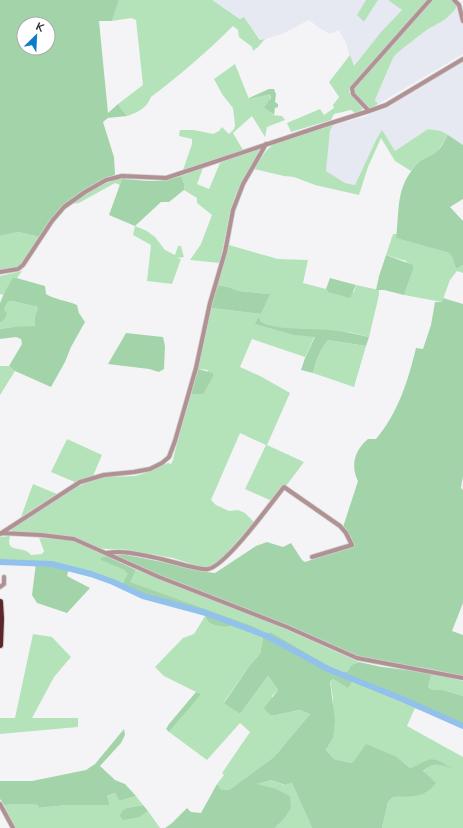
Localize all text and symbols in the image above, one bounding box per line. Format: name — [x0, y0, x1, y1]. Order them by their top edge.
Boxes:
north arrow — [16, 16, 56, 56]
text: K — [34, 19, 47, 35]

